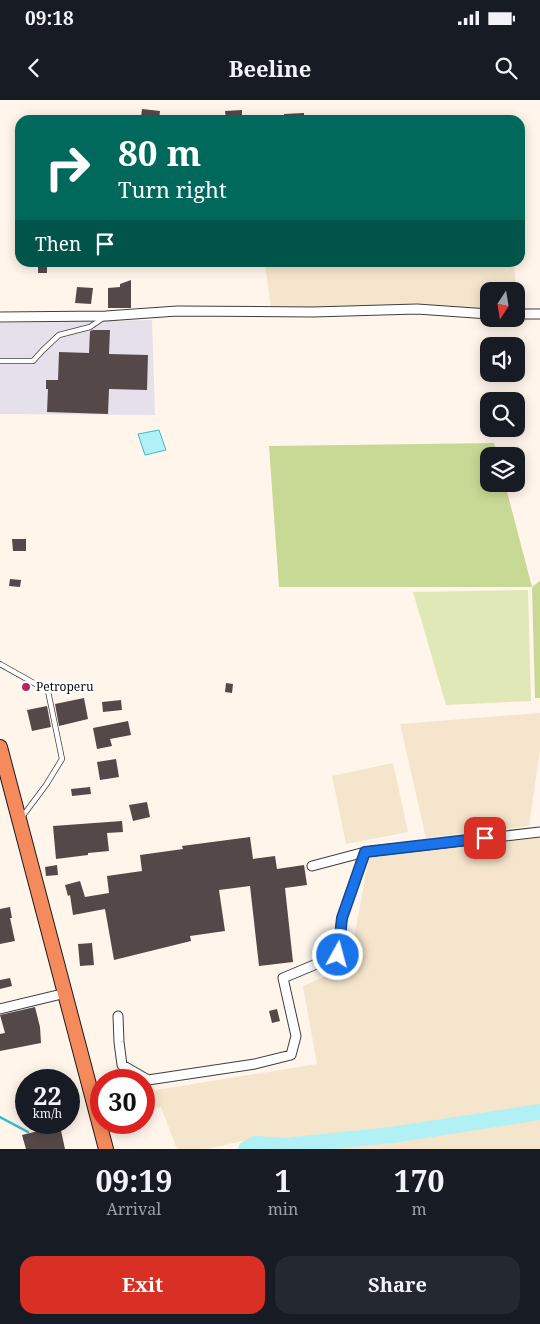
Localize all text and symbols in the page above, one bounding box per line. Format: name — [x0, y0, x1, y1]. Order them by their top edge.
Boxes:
text: 09:18 — [25, 5, 74, 31]
text: Beeline — [229, 53, 311, 83]
icon: back — [20, 54, 48, 82]
icon: search — [492, 54, 520, 82]
text: 80 m — [118, 129, 201, 176]
icon: right — [35, 135, 100, 200]
text: Turn right — [118, 174, 227, 204]
icon: arrive — [91, 230, 119, 258]
text: Then — [35, 231, 81, 257]
north arrow — [480, 282, 525, 328]
map controls — [480, 282, 525, 492]
button: sound — [480, 337, 525, 382]
button: search — [480, 392, 525, 437]
button: layers — [480, 447, 525, 492]
place label: Petroperu — [36, 678, 94, 695]
marker: Petroperu — [20, 681, 32, 693]
pin — [464, 817, 506, 859]
icon: arrive — [471, 824, 499, 852]
position arrow — [311, 928, 363, 980]
speed limit sign: 30 — [90, 1069, 155, 1134]
text: 22 — [33, 1078, 62, 1112]
text: km/h — [33, 1105, 62, 1122]
text: 09:19 — [95, 1160, 172, 1201]
text: 1 — [275, 1160, 291, 1201]
text: 170 — [394, 1160, 445, 1201]
text: Arrival — [107, 1198, 161, 1220]
text: min — [268, 1198, 298, 1220]
text: m — [412, 1198, 427, 1220]
button: Exit — [20, 1256, 265, 1314]
button: Share — [275, 1256, 520, 1314]

